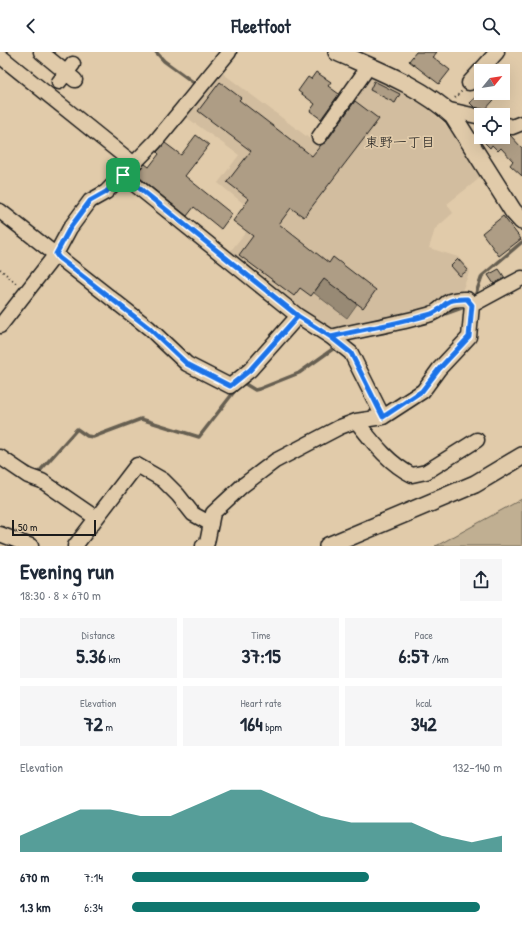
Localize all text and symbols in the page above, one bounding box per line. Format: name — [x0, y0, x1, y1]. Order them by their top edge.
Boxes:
text: Fleetfoot — [231, 14, 291, 39]
icon: back — [20, 15, 42, 37]
icon: search — [480, 15, 502, 37]
north arrow — [474, 64, 510, 100]
map controls — [474, 64, 510, 144]
button: locate — [474, 108, 510, 144]
district label: 東野一丁目 — [365, 132, 435, 151]
pin — [106, 158, 140, 192]
icon: arrive — [112, 164, 134, 186]
scale bar — [12, 518, 96, 537]
text: 50 m — [18, 520, 38, 534]
text: Evening run — [20, 556, 114, 586]
button: share — [460, 559, 502, 601]
text: 18:30 · 8 × 670 m — [20, 586, 101, 604]
text: Distance — [82, 628, 115, 642]
text: Time — [251, 628, 271, 642]
text: Pace — [415, 628, 433, 642]
text: 5.36 — [76, 642, 106, 669]
text: 37:15 — [241, 642, 281, 669]
text: 6:57 — [399, 642, 430, 669]
text: km — [106, 652, 120, 666]
text: /km — [430, 652, 449, 666]
text: Elevation — [80, 696, 117, 710]
text: Heart rate — [240, 696, 282, 710]
text: kcal — [416, 696, 432, 710]
text: 72 — [84, 710, 103, 737]
text: 164 — [240, 710, 263, 737]
text: 342 — [411, 710, 437, 737]
text: m — [103, 720, 113, 734]
text: bpm — [263, 720, 282, 734]
text: Elevation — [20, 758, 63, 776]
text: 132–140 m — [453, 758, 502, 776]
text: 670 m — [20, 868, 49, 886]
text: 7:14 — [84, 868, 103, 886]
text: 1.3 km — [20, 898, 51, 916]
text: 6:34 — [84, 898, 103, 916]

